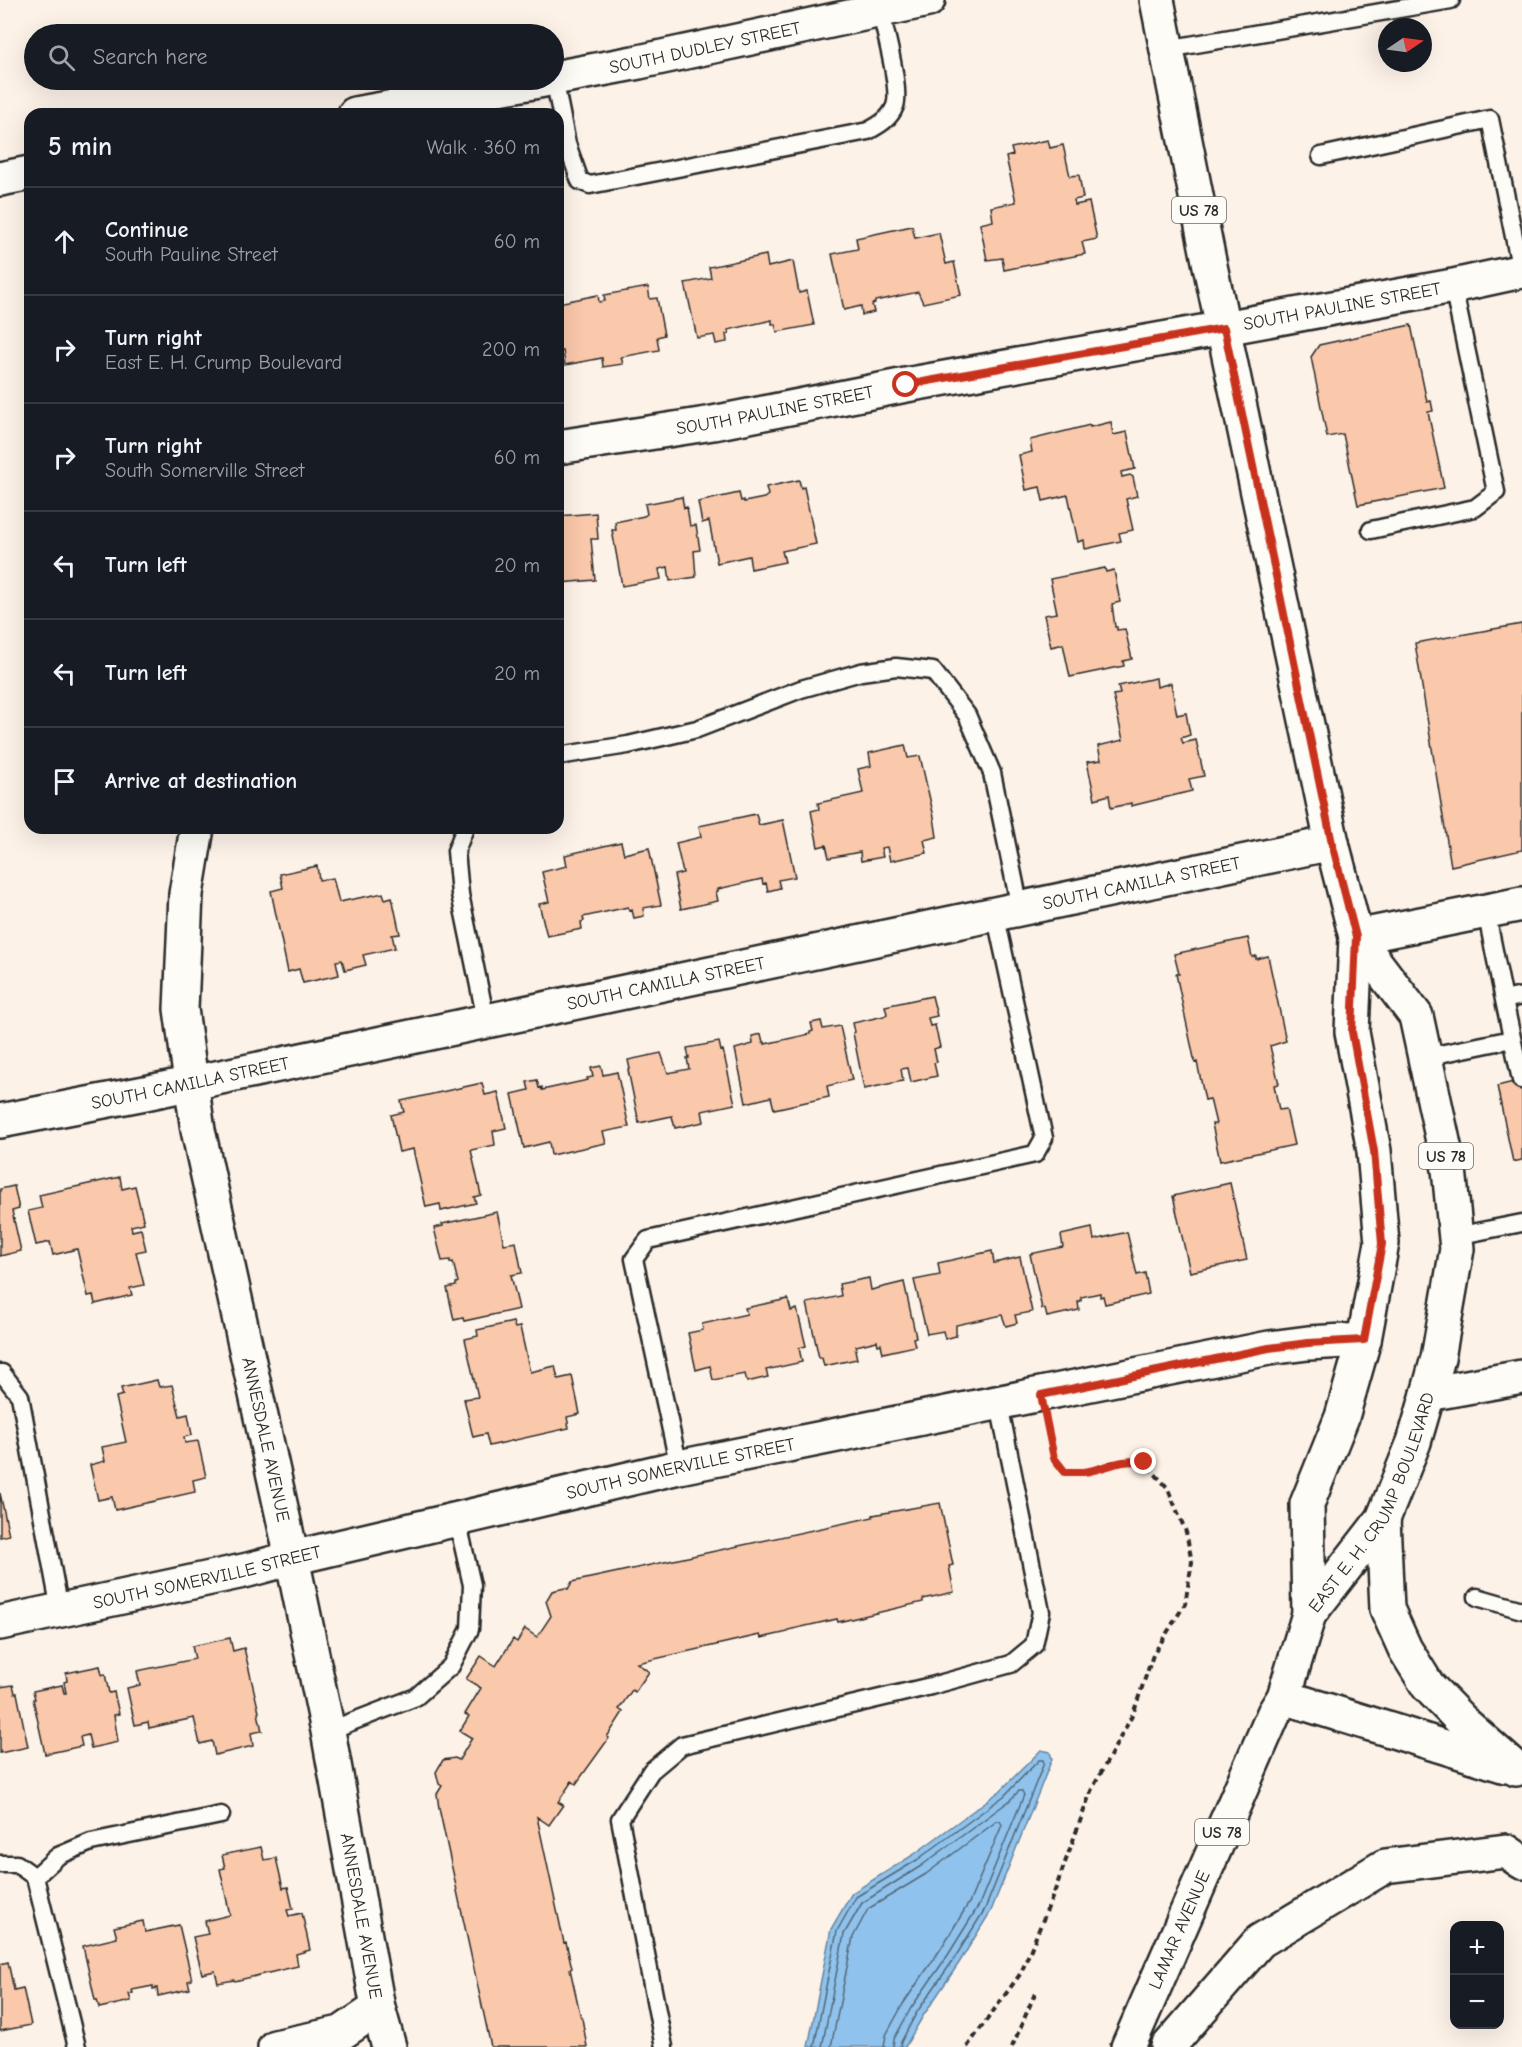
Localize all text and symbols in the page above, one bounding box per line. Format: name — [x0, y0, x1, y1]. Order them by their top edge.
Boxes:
street label: SOUTH DUDLEY STREET — [608, 17, 803, 78]
north arrow — [1378, 18, 1432, 72]
search box — [24, 24, 564, 90]
icon: search — [45, 41, 78, 74]
text: Search here — [93, 44, 208, 70]
text: 5 min — [48, 132, 112, 162]
text: Walk · 360 m — [426, 136, 540, 159]
road number: US 78 — [1172, 197, 1226, 223]
text: Continue — [105, 217, 188, 243]
icon: ahead — [48, 225, 81, 258]
text: 60 m — [494, 230, 540, 253]
text: South Pauline Street — [105, 243, 278, 266]
street label: SOUTH PAULINE STREET — [1242, 278, 1443, 335]
text: Turn right — [105, 325, 202, 351]
icon: right — [48, 333, 81, 366]
text: 200 m — [482, 338, 540, 361]
text: East E. H. Crump Boulevard — [105, 351, 342, 374]
route start — [892, 371, 918, 397]
street label: SOUTH PAULINE STREET — [675, 381, 876, 440]
text: Turn right — [105, 433, 202, 459]
icon: right — [48, 441, 81, 474]
text: 60 m — [494, 446, 540, 469]
text: South Somerville Street — [105, 459, 305, 482]
icon: left — [48, 549, 81, 582]
text: Turn left — [105, 552, 187, 578]
text: 20 m — [494, 554, 540, 577]
icon: left — [48, 657, 81, 690]
text: Turn left — [105, 660, 187, 686]
text: 20 m — [494, 662, 540, 685]
icon: arrive — [48, 765, 81, 798]
text: Arrive at destination — [105, 768, 297, 794]
street label: SOUTH CAMILLA STREET — [1041, 852, 1243, 915]
street label: SOUTH CAMILLA STREET — [565, 953, 767, 1015]
street label: SOUTH CAMILLA STREET — [90, 1053, 292, 1114]
road number: US 78 — [1419, 1143, 1473, 1169]
street label: ANNESDALE AVENUE — [237, 1355, 294, 1524]
street label: EAST E. H. CRUMP BOULEVARD — [1304, 1390, 1439, 1617]
street label: SOUTH SOMERVILLE STREET — [564, 1434, 797, 1504]
route end — [1130, 1448, 1156, 1474]
street label: SOUTH SOMERVILLE STREET — [91, 1541, 324, 1614]
road number: US 78 — [1195, 1819, 1249, 1845]
street label: ANNESDALE AVENUE — [336, 1831, 386, 2001]
street label: LAMAR AVENUE — [1145, 1867, 1215, 1992]
map controls — [1450, 1921, 1504, 2029]
button: + — [1450, 1921, 1504, 1975]
button: − — [1450, 1975, 1504, 2029]

